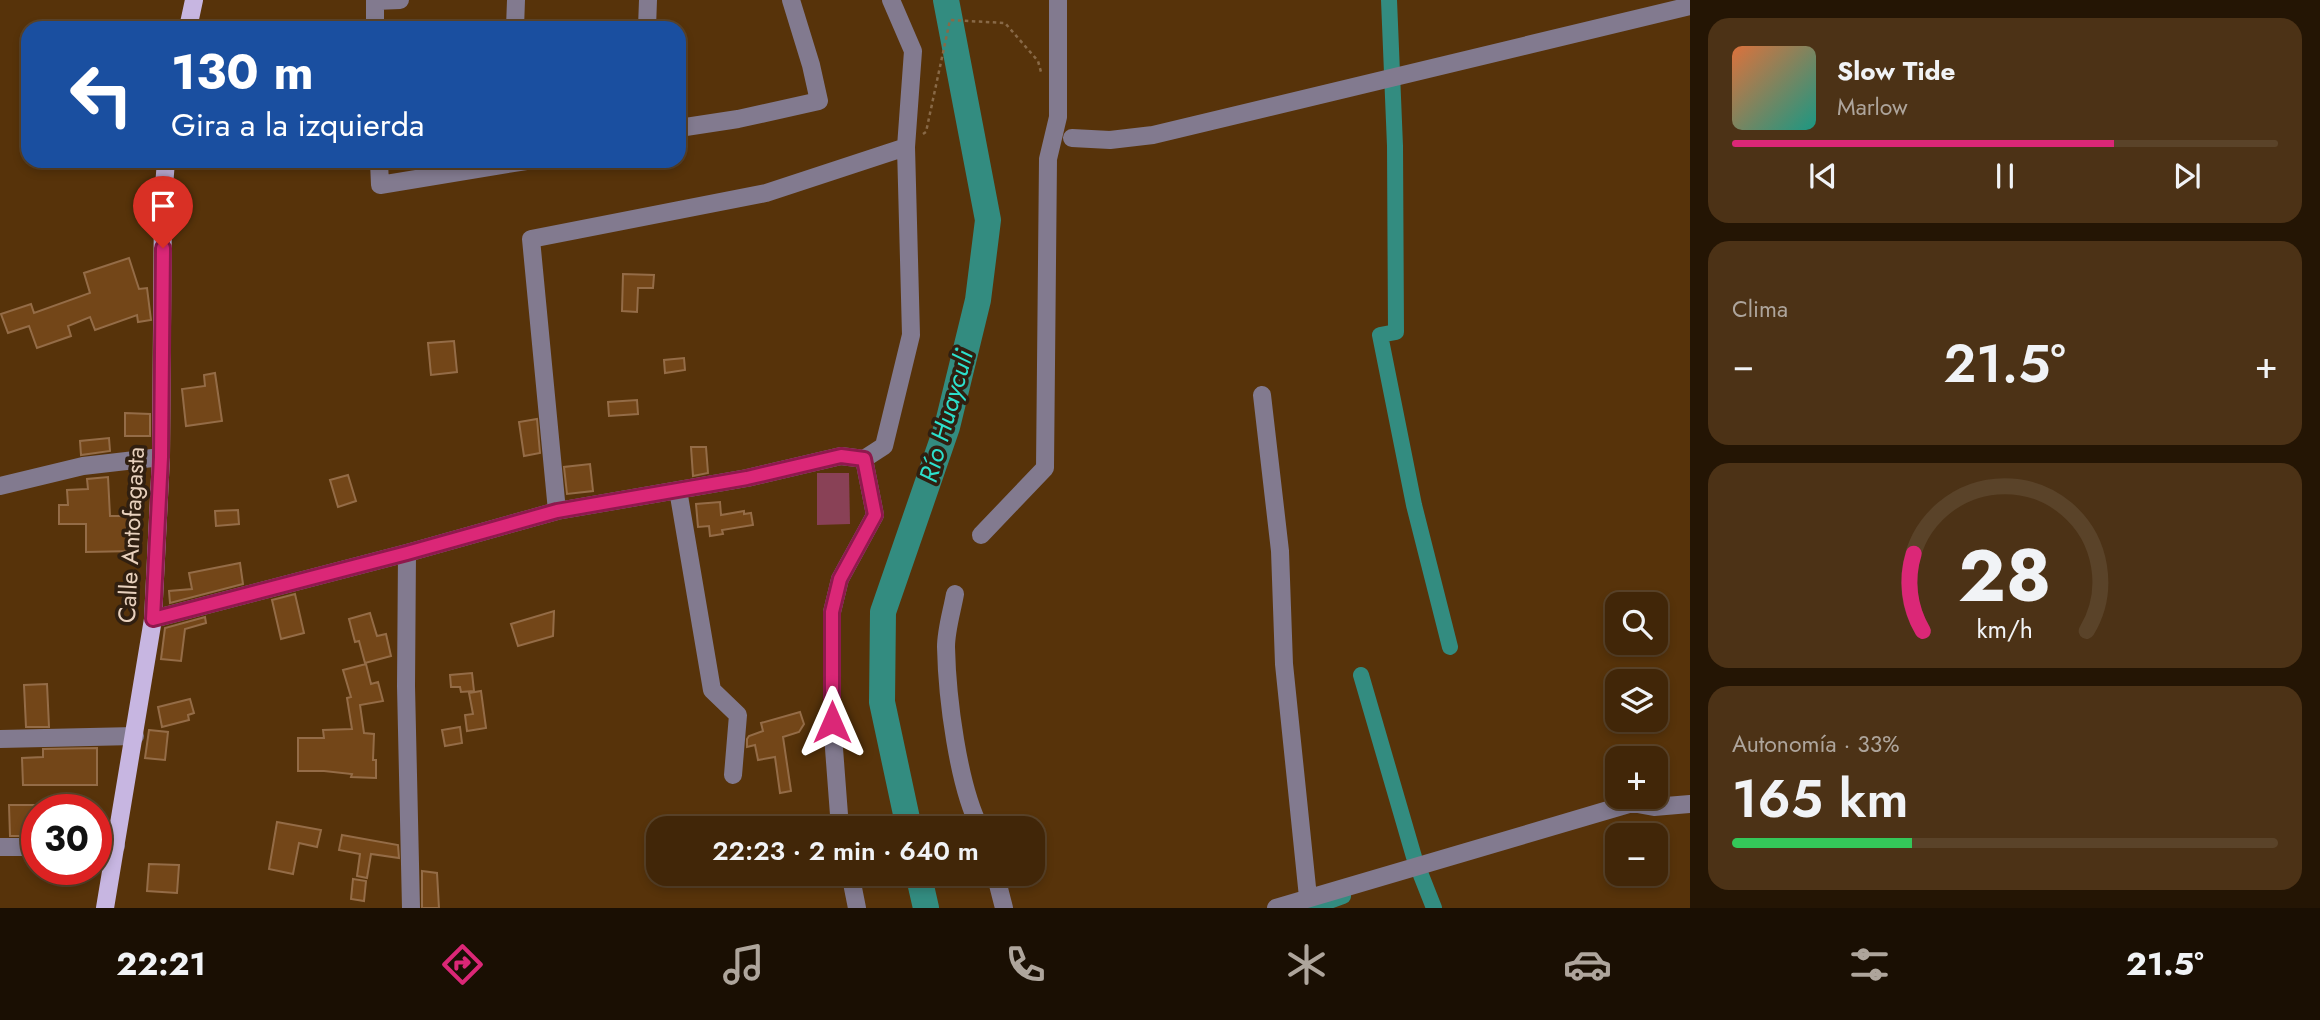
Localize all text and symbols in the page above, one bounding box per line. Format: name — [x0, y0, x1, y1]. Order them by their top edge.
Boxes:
text: 130 m — [171, 37, 314, 107]
icon: left — [56, 49, 147, 140]
text: Slow Tide — [1837, 52, 1956, 90]
text: Marlow — [1837, 90, 1908, 124]
text: Gira a la izquierda — [171, 102, 424, 148]
icon: previous — [1804, 157, 1842, 195]
icon: pause — [1986, 157, 2024, 195]
icon: next — [2168, 157, 2206, 195]
pin — [133, 176, 193, 248]
icon: arrive — [144, 187, 182, 225]
text: Clima — [1732, 292, 1788, 326]
text: 21.5° — [1944, 326, 2066, 402]
text: − — [1732, 337, 1754, 392]
text: + — [2255, 337, 2278, 392]
water label: Río Huayculi — [909, 345, 983, 487]
street label: Calle Antofagasta — [109, 446, 153, 624]
text: 28 — [1958, 524, 2052, 629]
map controls — [1605, 592, 1668, 886]
button: search — [1605, 592, 1668, 655]
text: km/h — [1977, 611, 2033, 647]
button: layers — [1605, 669, 1668, 732]
position arrow — [795, 685, 869, 759]
text: Autonomía · 33% — [1732, 727, 1900, 761]
button: + — [1605, 746, 1668, 809]
text: 165 km — [1732, 761, 1908, 837]
speed limit sign: 30 — [21, 794, 112, 885]
button: − — [1605, 823, 1668, 886]
text: 22:23 · 2 min · 640 m — [712, 832, 979, 870]
icon: directions — [438, 940, 487, 989]
icon: music — [719, 940, 768, 989]
icon: phone — [1001, 940, 1050, 989]
icon: climate — [1282, 940, 1331, 989]
icon: car — [1563, 940, 1612, 989]
icon: filters — [1845, 940, 1894, 989]
text: 22:21 — [116, 941, 206, 987]
text: 21.5° — [2126, 941, 2204, 987]

